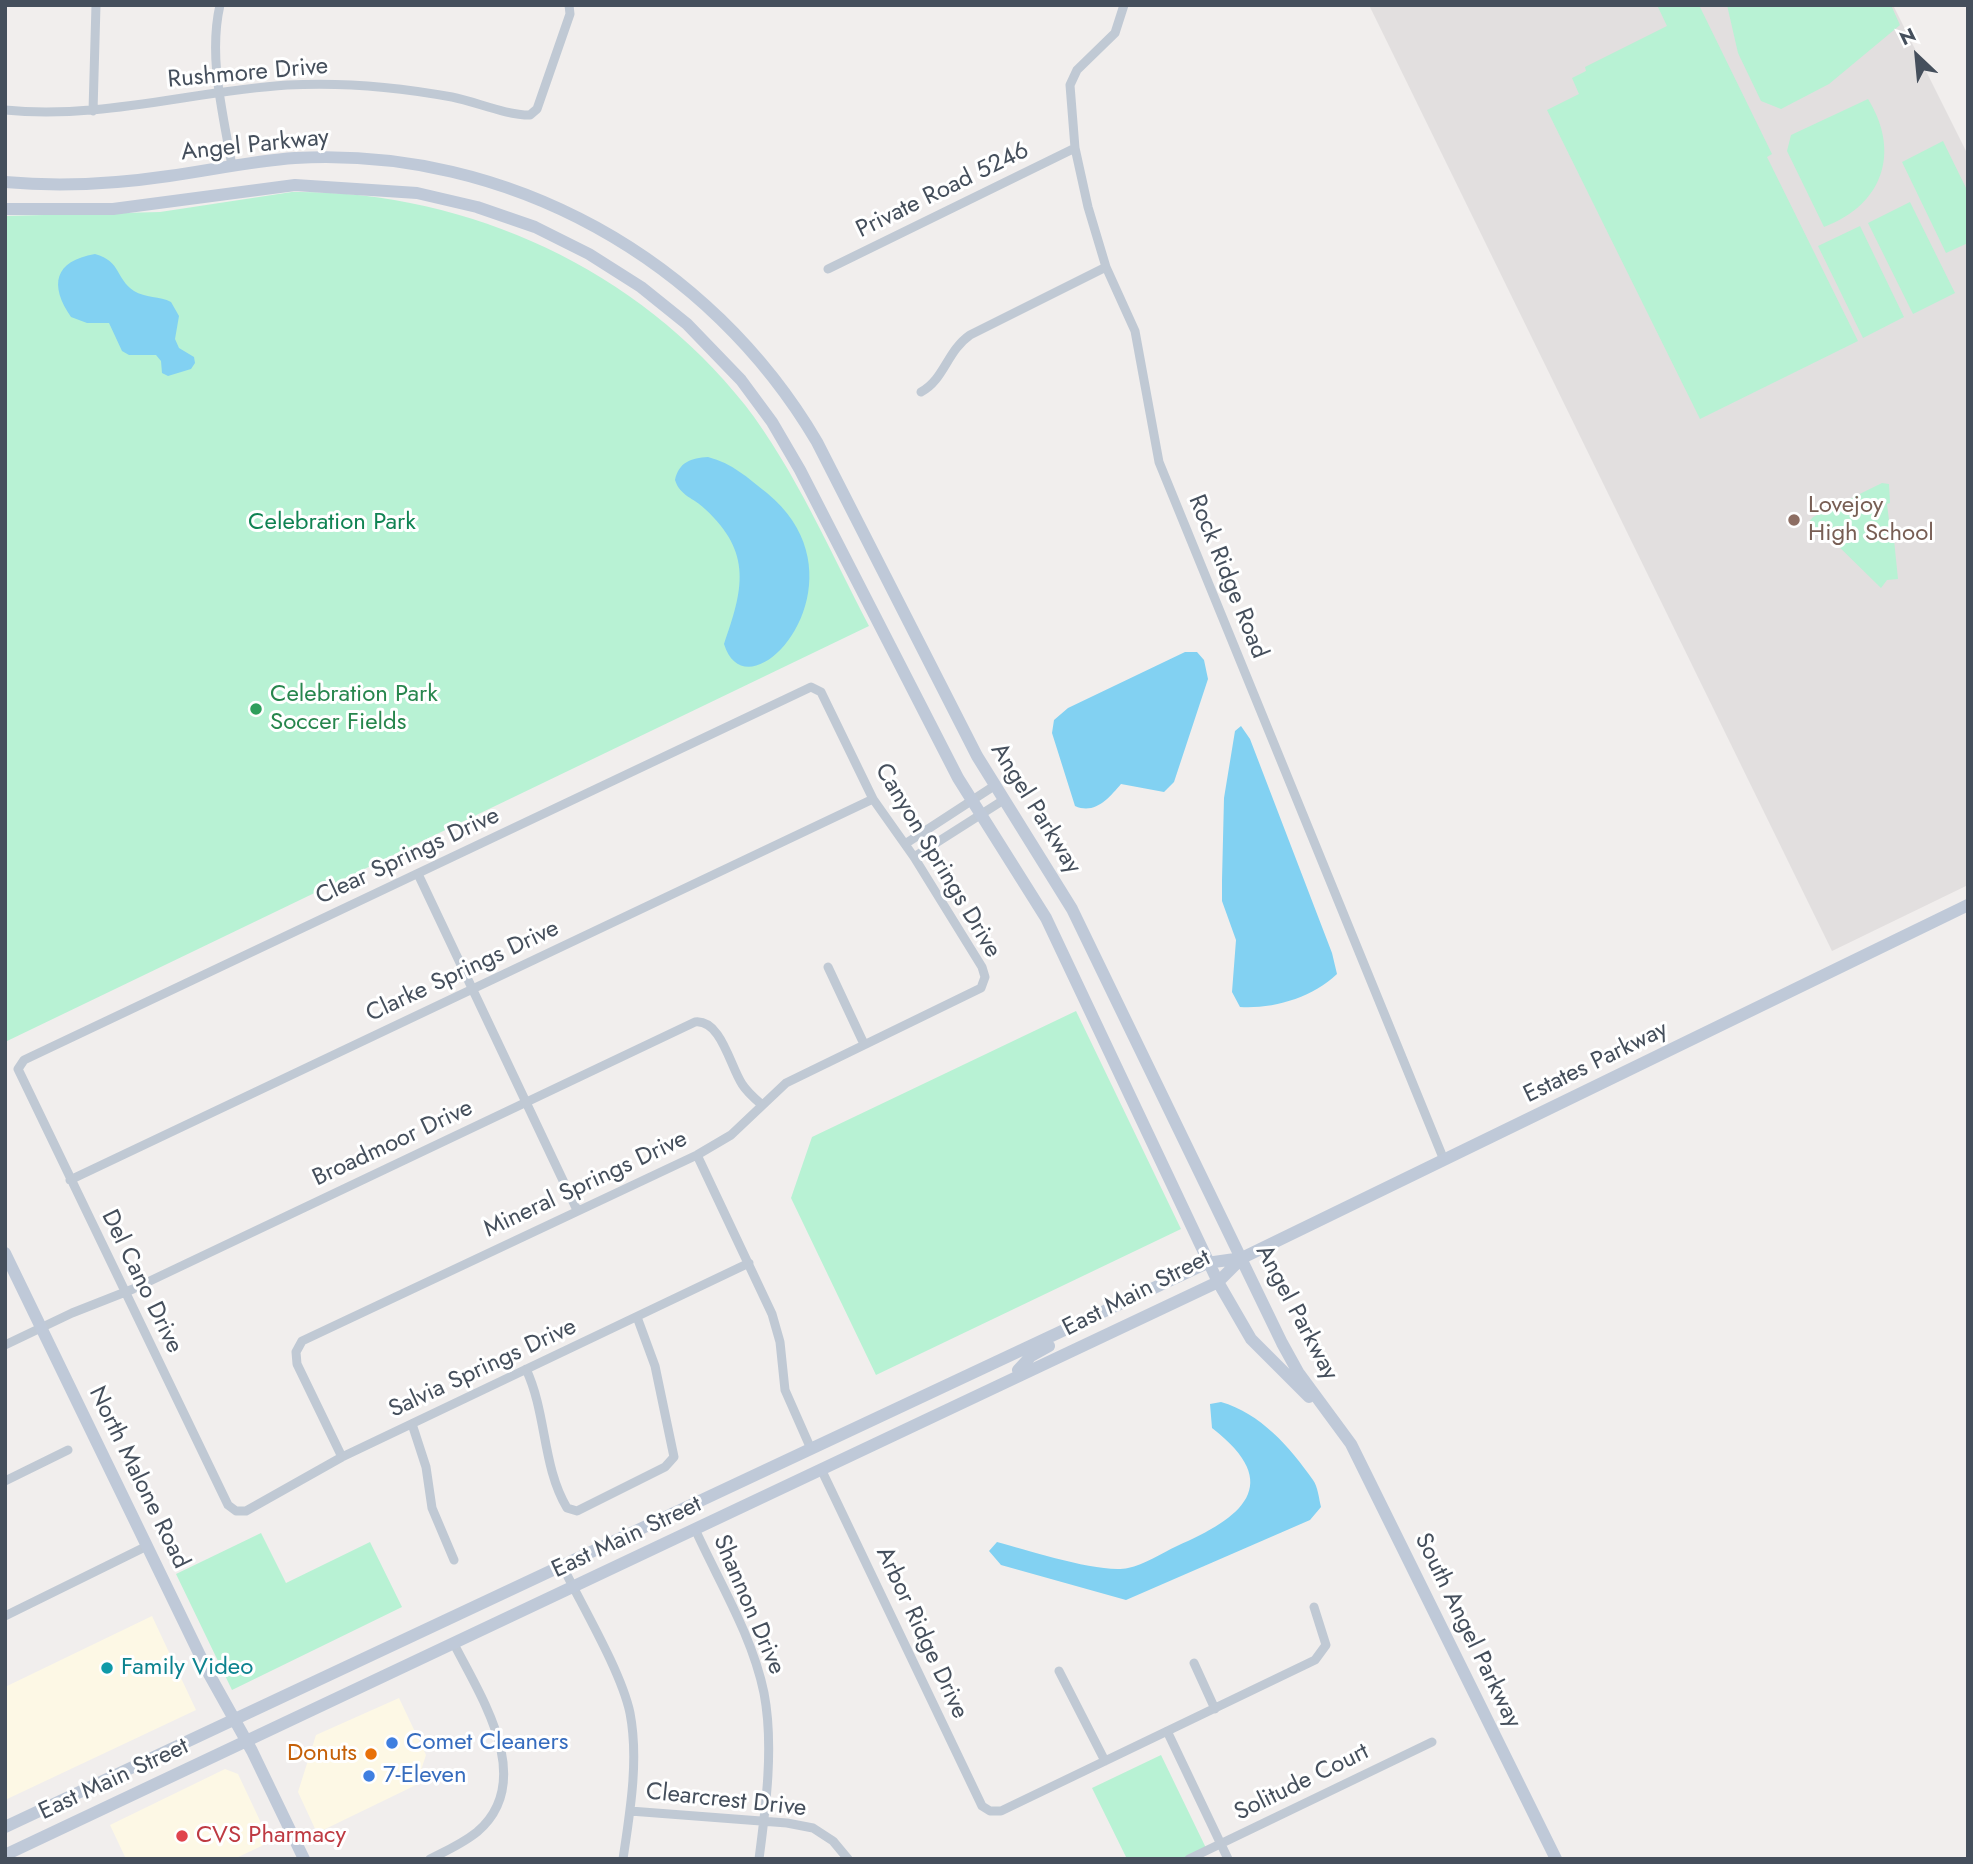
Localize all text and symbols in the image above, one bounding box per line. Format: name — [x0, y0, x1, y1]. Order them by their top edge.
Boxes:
north arrow — [1882, 21, 1952, 91]
text: N — [1895, 21, 1920, 52]
street label: Rushmore Drive — [167, 53, 329, 95]
street label: Angel Parkway — [180, 124, 330, 168]
street label: Private Road 5246 — [852, 137, 1034, 245]
street label: Rock Ridge Road — [1181, 491, 1273, 663]
place label: Lovejoy High School — [1808, 492, 1934, 548]
park label: Celebration Park — [248, 509, 416, 537]
marker: Lovejoy High School — [1786, 512, 1802, 528]
place label: Celebration Park Soccer Fields — [270, 681, 438, 737]
marker: Celebration Park Soccer Fields — [248, 701, 264, 717]
street label: Angel Parkway — [983, 738, 1087, 880]
street label: Canyon Springs Drive — [868, 759, 1006, 963]
street label: Clear Springs Drive — [312, 802, 504, 912]
street label: Clarke Springs Drive — [362, 915, 564, 1029]
street label: Estates Parkway — [1519, 1016, 1673, 1110]
street label: Broadmoor Drive — [308, 1094, 478, 1194]
street label: Mineral Springs Drive — [480, 1125, 692, 1245]
street label: Del Cano Drive — [94, 1206, 188, 1358]
street label: Angel Parkway — [1248, 1241, 1344, 1385]
street label: East Main Street — [1058, 1244, 1216, 1344]
street label: Salvia Springs Drive — [385, 1313, 581, 1425]
street label: North Malone Road — [81, 1382, 195, 1574]
street label: East Main Street — [548, 1491, 706, 1585]
street label: South Angel Parkway — [1407, 1529, 1527, 1733]
street label: Shannon Drive — [706, 1531, 790, 1679]
street label: Arbor Ridge Drive — [869, 1543, 973, 1723]
place label: Family Video — [121, 1654, 253, 1682]
marker: Family Video — [99, 1660, 115, 1676]
place label: Comet Cleaners — [406, 1729, 568, 1757]
street label: East Main Street — [35, 1733, 193, 1827]
marker: Comet Cleaners — [384, 1735, 400, 1751]
street label: Solitude Court — [1230, 1738, 1374, 1828]
place label: Donuts — [287, 1740, 357, 1768]
marker: Donuts — [363, 1746, 379, 1762]
place label: 7-Eleven — [383, 1762, 467, 1790]
marker: 7-Eleven — [361, 1768, 377, 1784]
street label: Clearcrest Drive — [644, 1778, 808, 1824]
place label: CVS Pharmacy — [196, 1822, 346, 1850]
marker: CVS Pharmacy — [174, 1828, 190, 1844]

